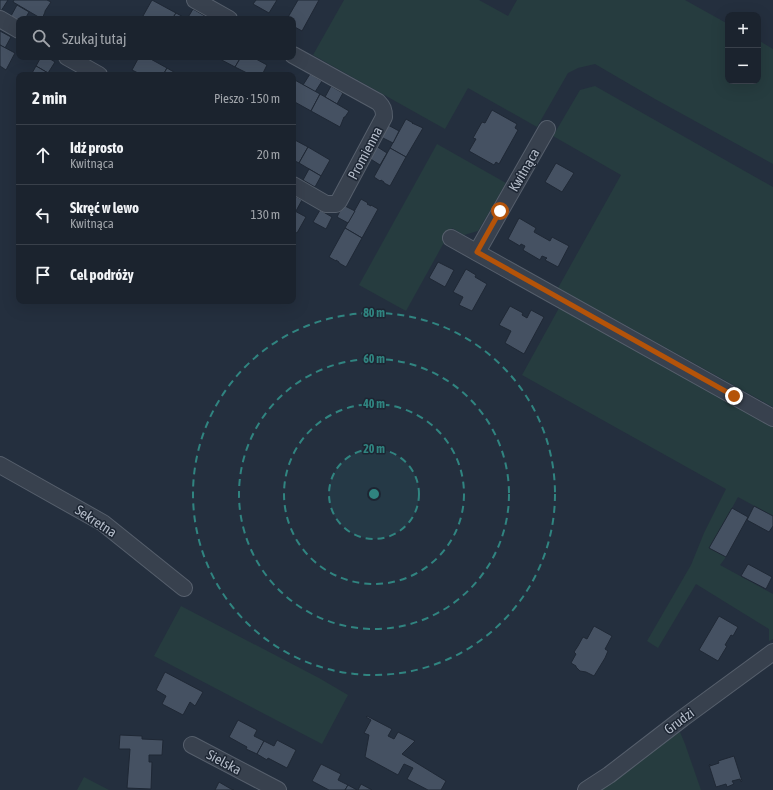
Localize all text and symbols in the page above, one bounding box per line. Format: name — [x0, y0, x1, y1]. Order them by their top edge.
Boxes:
map controls — [725, 12, 761, 84]
button: + — [725, 12, 761, 48]
search box — [16, 16, 296, 60]
icon: search — [30, 27, 52, 49]
text: Szukaj tutaj — [62, 30, 126, 47]
button: − — [725, 48, 761, 84]
text: 2 min — [32, 88, 67, 108]
text: Pieszo · 150 m — [214, 91, 280, 106]
street label: Promienna — [344, 124, 386, 182]
text: Idź prosto — [70, 139, 124, 156]
icon: ahead — [32, 144, 54, 166]
street label: Kwitnąca — [505, 146, 543, 194]
text: 20 m — [257, 147, 280, 162]
text: Kwitnąca — [70, 156, 114, 171]
text: Skręć w lewo — [70, 199, 139, 216]
route start — [491, 202, 509, 220]
icon: left — [32, 204, 54, 226]
text: 130 m — [251, 207, 280, 222]
text: Kwitnąca — [70, 216, 114, 231]
icon: arrive — [32, 264, 54, 286]
text: Cel podróży — [70, 266, 134, 283]
text: 80 m — [363, 306, 385, 320]
text: 60 m — [363, 352, 385, 366]
route end — [725, 387, 743, 405]
text: 40 m — [362, 397, 385, 411]
text: 20 m — [363, 442, 385, 456]
centre of rings — [367, 487, 381, 501]
street label: Sekretna — [72, 502, 120, 540]
street label: Grudzi — [661, 705, 697, 737]
street label: Sielska — [204, 746, 244, 778]

